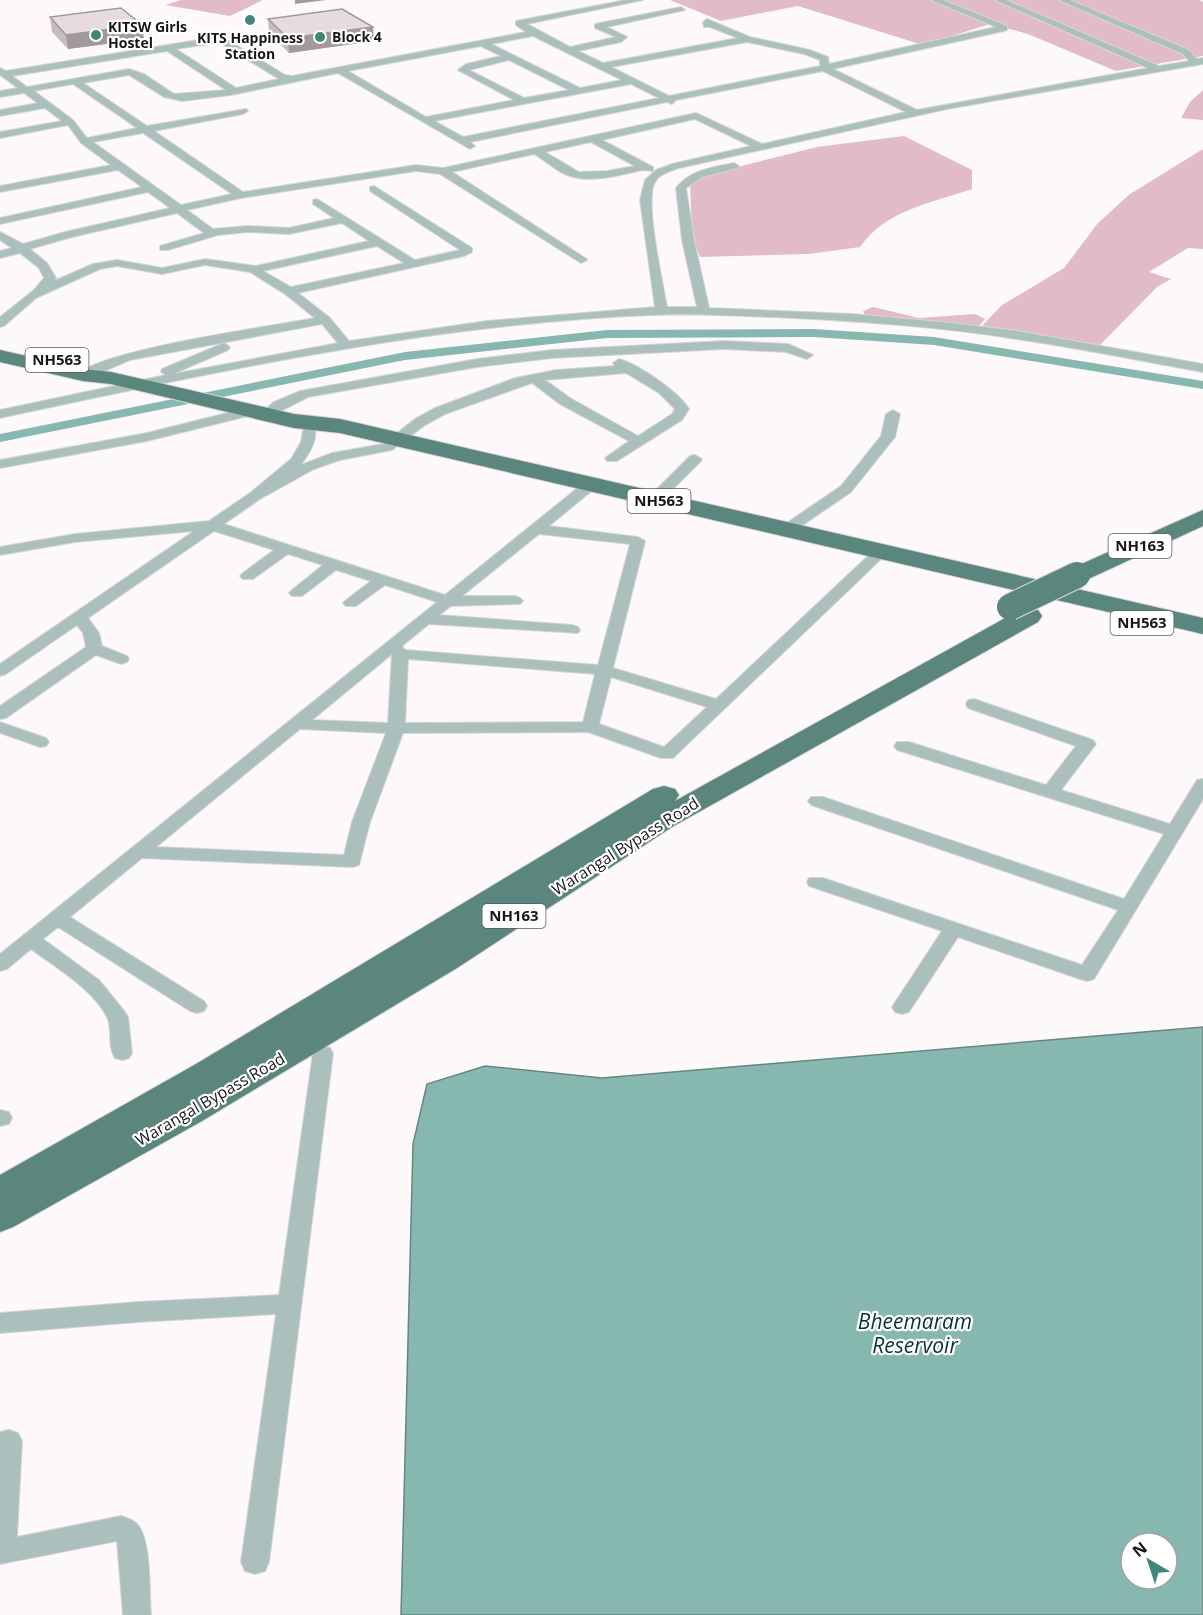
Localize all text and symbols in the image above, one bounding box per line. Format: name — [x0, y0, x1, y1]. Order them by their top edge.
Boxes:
marker: KITS Happiness Station — [243, 13, 257, 27]
place label: KITSW Girls Hostel — [108, 17, 187, 52]
place label: Block 4 — [332, 27, 382, 46]
marker: KITSW Girls Hostel — [89, 28, 103, 42]
place label: KITS Happiness Station — [197, 28, 303, 63]
marker: Block 4 — [313, 30, 327, 44]
road number: NH563 — [26, 348, 88, 372]
road number: NH563 — [628, 489, 690, 513]
road number: NH163 — [1108, 534, 1172, 558]
road number: NH563 — [1110, 611, 1174, 635]
street label: Warangal Bypass Road — [547, 792, 703, 900]
road number: NH163 — [482, 904, 546, 928]
street label: Warangal Bypass Road — [131, 1047, 289, 1151]
water label: Bheemaram Reservoir — [858, 1307, 972, 1359]
north arrow — [1119, 1531, 1179, 1591]
text: N — [1128, 1537, 1152, 1562]

